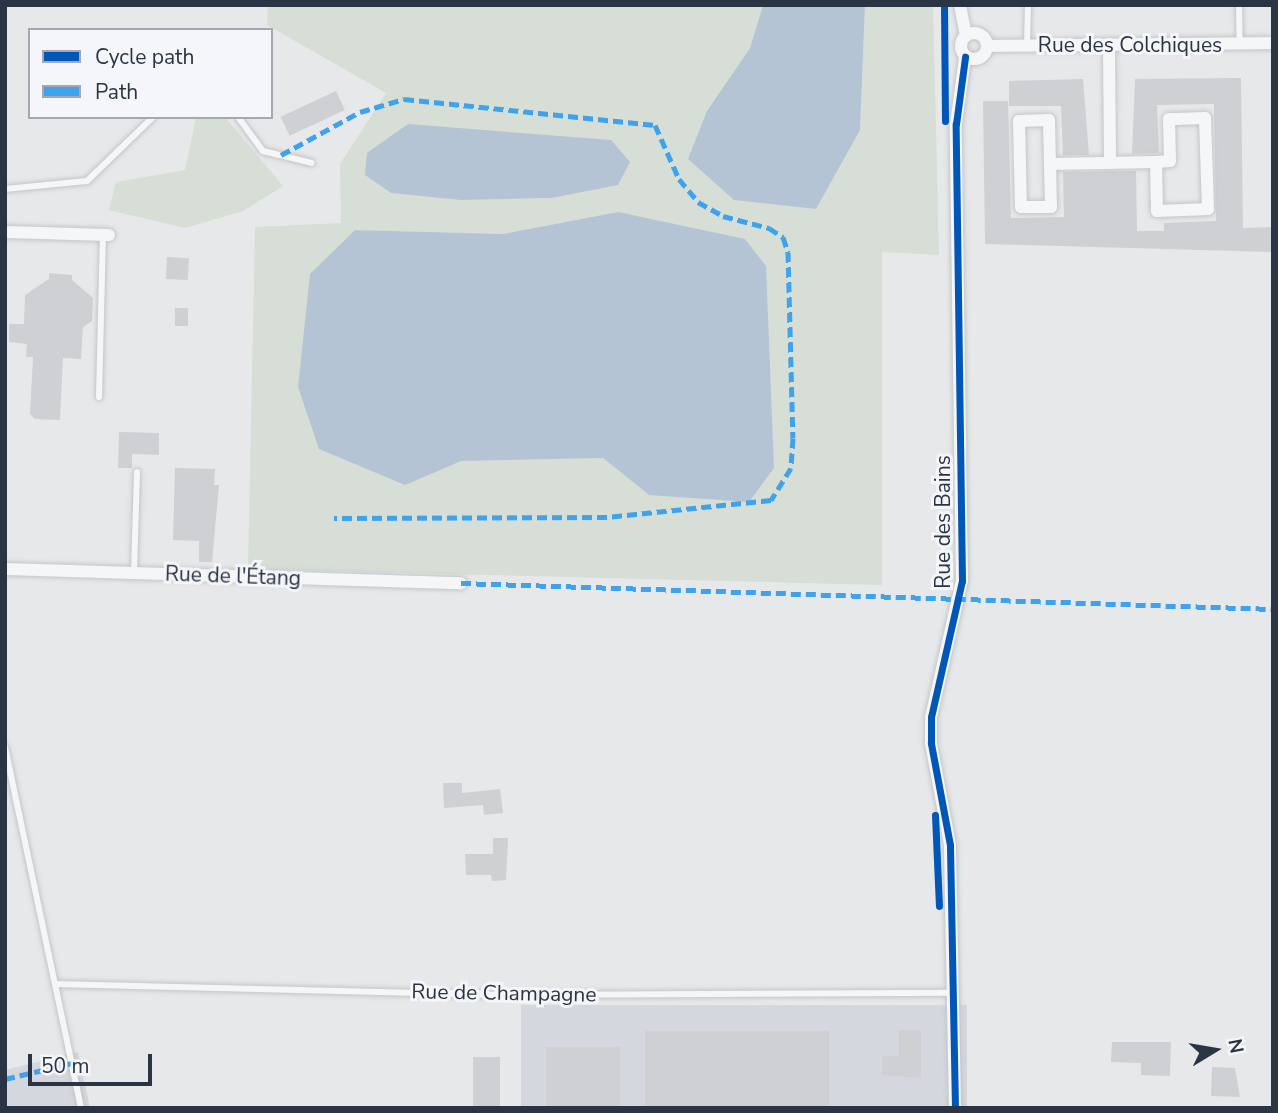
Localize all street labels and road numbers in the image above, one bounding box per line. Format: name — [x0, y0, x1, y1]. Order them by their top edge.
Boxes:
street label: Rue des Colchiques — [1038, 32, 1222, 58]
street label: Rue des Bains — [930, 455, 956, 589]
street label: Rue de l'Étang — [165, 561, 301, 591]
street label: Rue de Champagne — [411, 979, 597, 1007]

